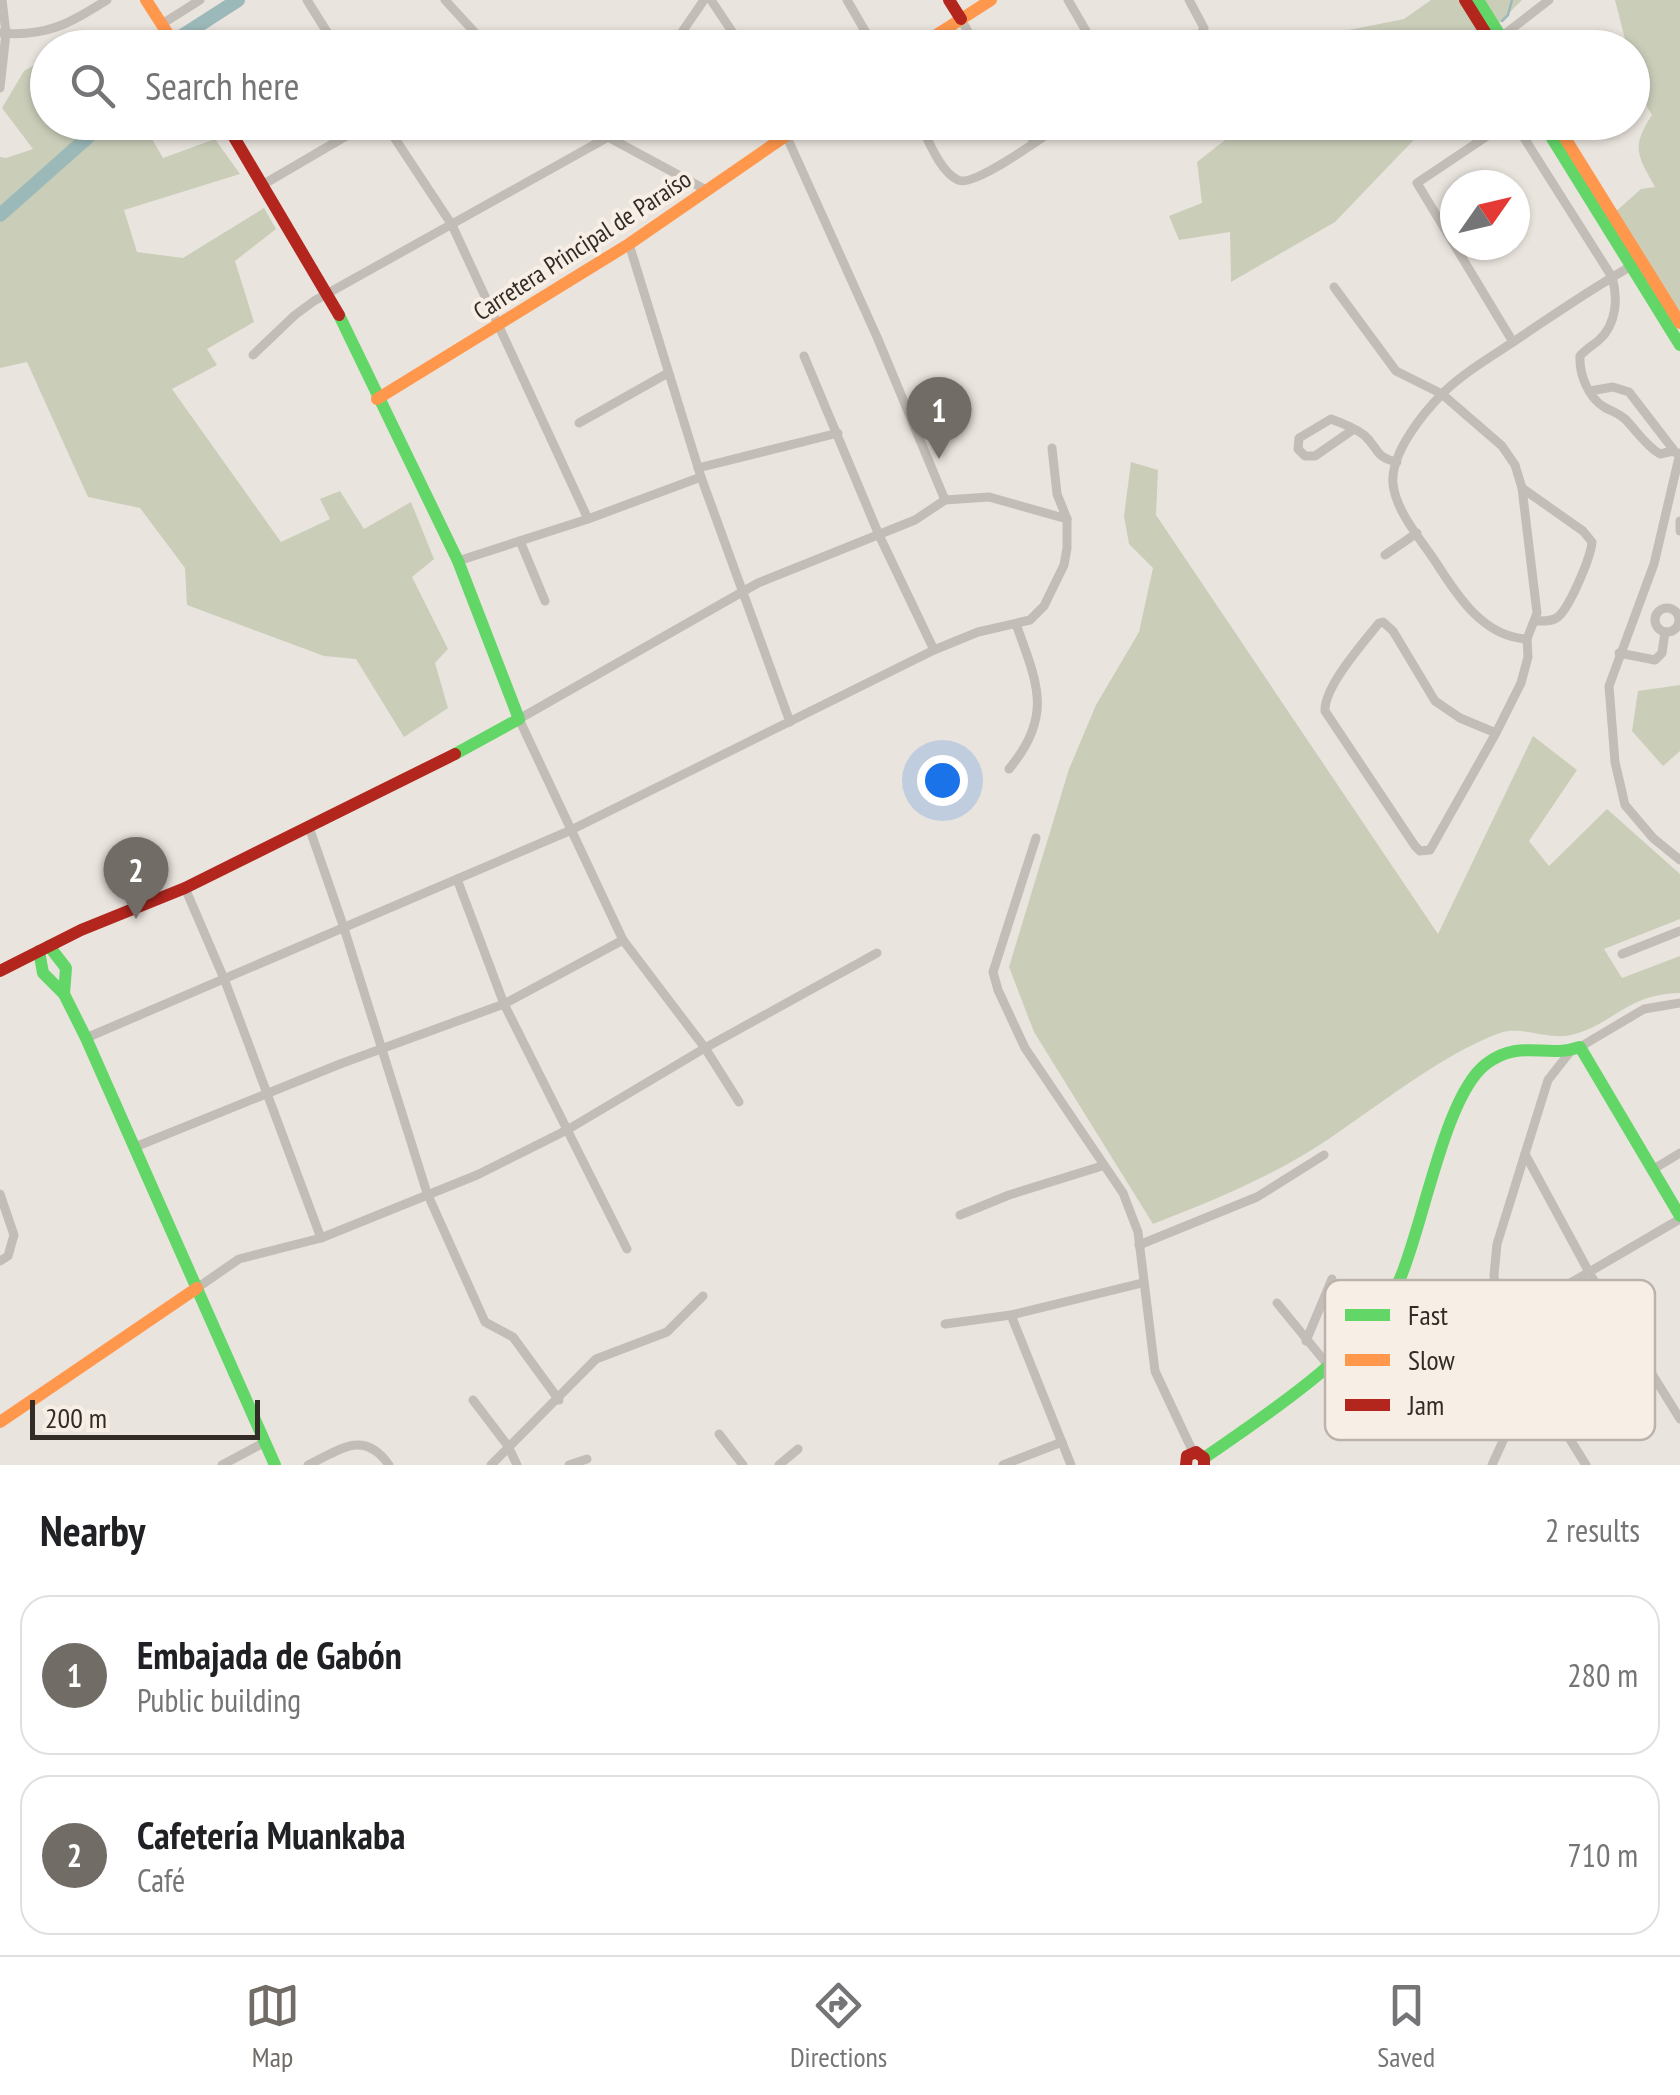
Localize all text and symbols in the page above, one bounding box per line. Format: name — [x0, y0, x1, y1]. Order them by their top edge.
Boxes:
search box — [30, 30, 1650, 140]
icon: search — [65, 58, 120, 113]
text: Search here — [145, 61, 299, 110]
street label: Carretera Principal de Paraíso — [467, 163, 697, 327]
north arrow — [1440, 170, 1530, 260]
pin: 1 — [906, 376, 972, 459]
your location — [917, 755, 968, 806]
pin: 2 — [104, 836, 168, 919]
legend — [1325, 1280, 1655, 1440]
text: Fast — [1408, 1296, 1448, 1333]
text: Slow — [1408, 1341, 1455, 1378]
text: Jam — [1407, 1386, 1444, 1423]
scale bar — [30, 1395, 260, 1440]
text: 200 m — [45, 1399, 107, 1436]
text: Nearby — [40, 1503, 145, 1558]
text: 2 results — [1545, 1509, 1640, 1551]
text: Embajada de Gabón — [137, 1630, 402, 1679]
text: 1 — [67, 1654, 82, 1696]
text: 280 m — [1567, 1654, 1638, 1696]
text: Public building — [137, 1679, 301, 1721]
text: Cafetería Muankaba — [137, 1810, 405, 1859]
text: 2 — [67, 1834, 82, 1876]
text: 710 m — [1567, 1834, 1638, 1876]
text: Café — [137, 1859, 185, 1901]
tab: Map — [245, 1978, 300, 2075]
tab: Directions — [790, 1978, 887, 2075]
tab: Saved — [1377, 1978, 1435, 2075]

